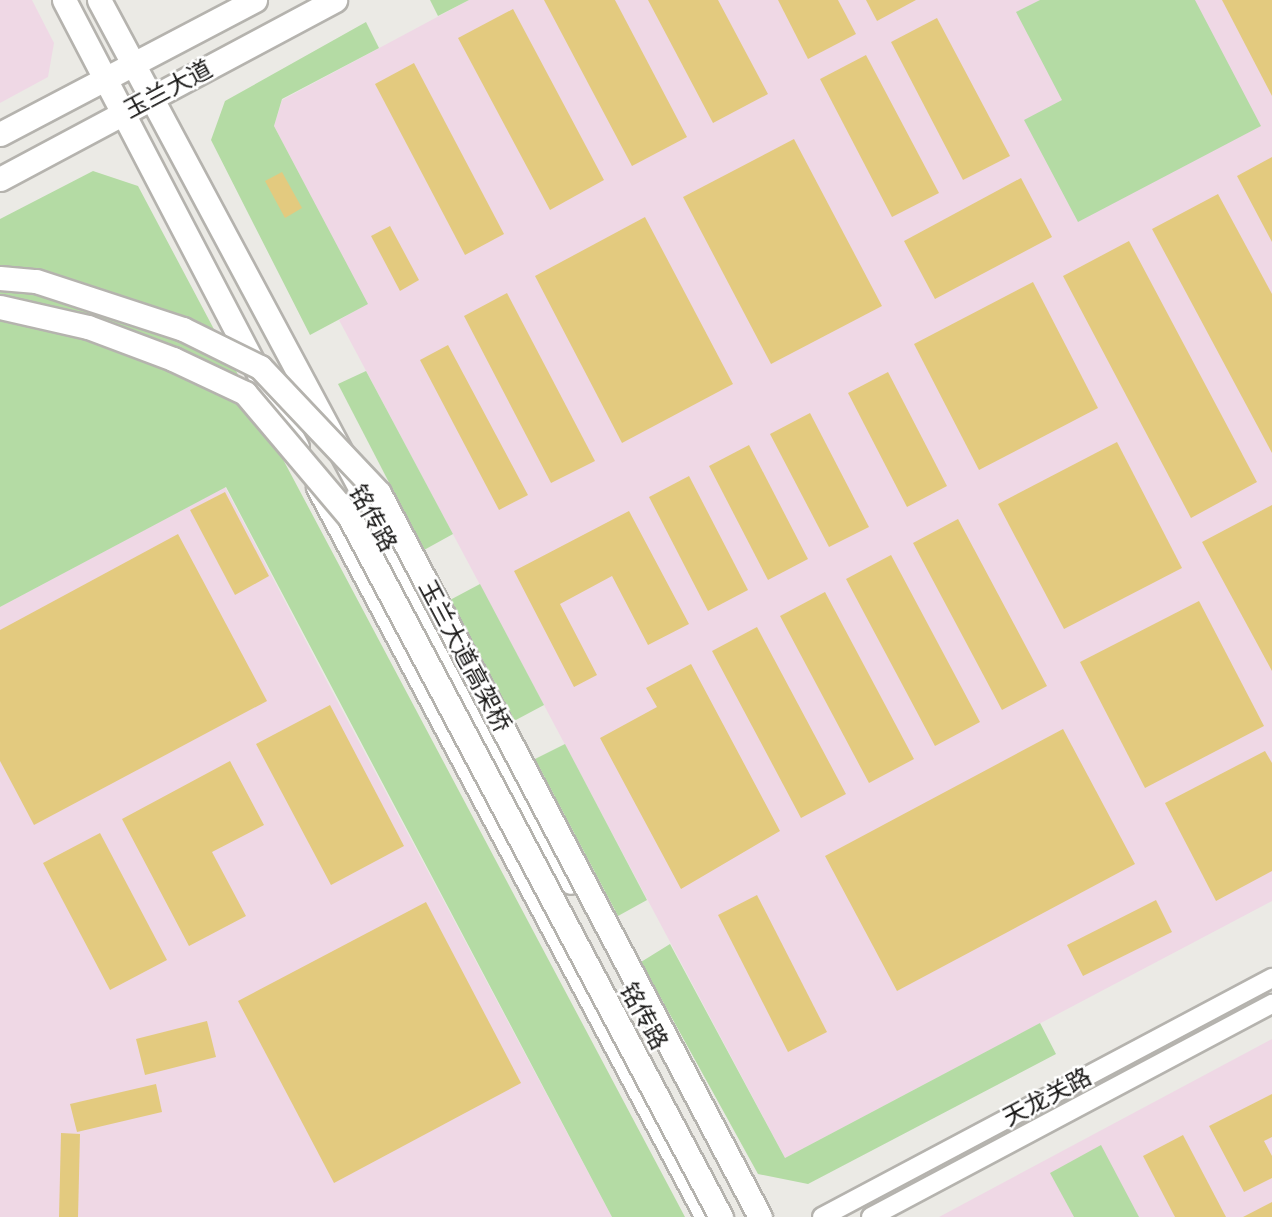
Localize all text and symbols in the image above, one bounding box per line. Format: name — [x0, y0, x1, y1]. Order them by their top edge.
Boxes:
street label: 玉兰大道 — [119, 54, 217, 124]
street label: 铭传路 — [343, 480, 403, 556]
street label: 玉兰大道高架桥 — [413, 575, 517, 737]
street label: 铭传路 — [614, 978, 674, 1054]
street label: 天龙关路 — [998, 1062, 1096, 1132]

